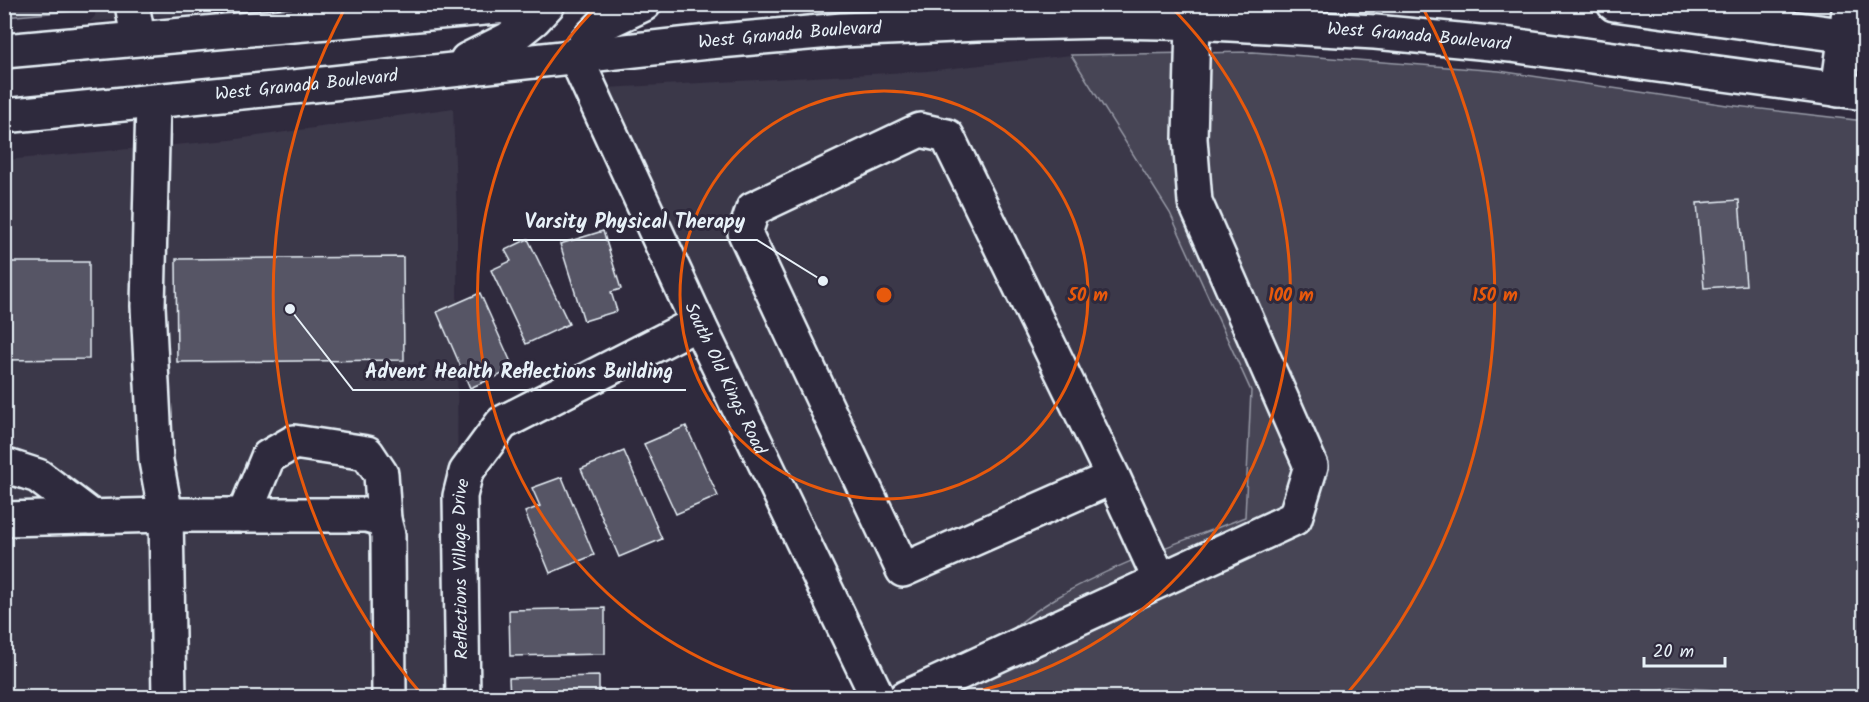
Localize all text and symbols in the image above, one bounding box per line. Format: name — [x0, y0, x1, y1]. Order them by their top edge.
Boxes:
street label: West Granada Boulevard — [697, 14, 883, 57]
street label: West Granada Boulevard — [1326, 15, 1513, 59]
street label: West Granada Boulevard — [213, 61, 401, 109]
callout: Varsity Physical Therapy — [513, 202, 757, 240]
text: Varsity Physical Therapy — [525, 207, 746, 239]
text: 50 m — [1067, 282, 1108, 311]
text: 100 m — [1268, 282, 1314, 311]
text: 150 m — [1472, 282, 1518, 311]
centre of rings — [874, 285, 894, 305]
street label: South Old Kings Road — [676, 298, 774, 461]
callout: Advent Health Reflections Building — [353, 352, 686, 390]
text: Advent Health Reflections Building — [365, 357, 673, 389]
street label: Reflections Village Drive — [445, 475, 478, 660]
scale bar — [1644, 630, 1725, 668]
text: 20 m — [1653, 638, 1694, 667]

